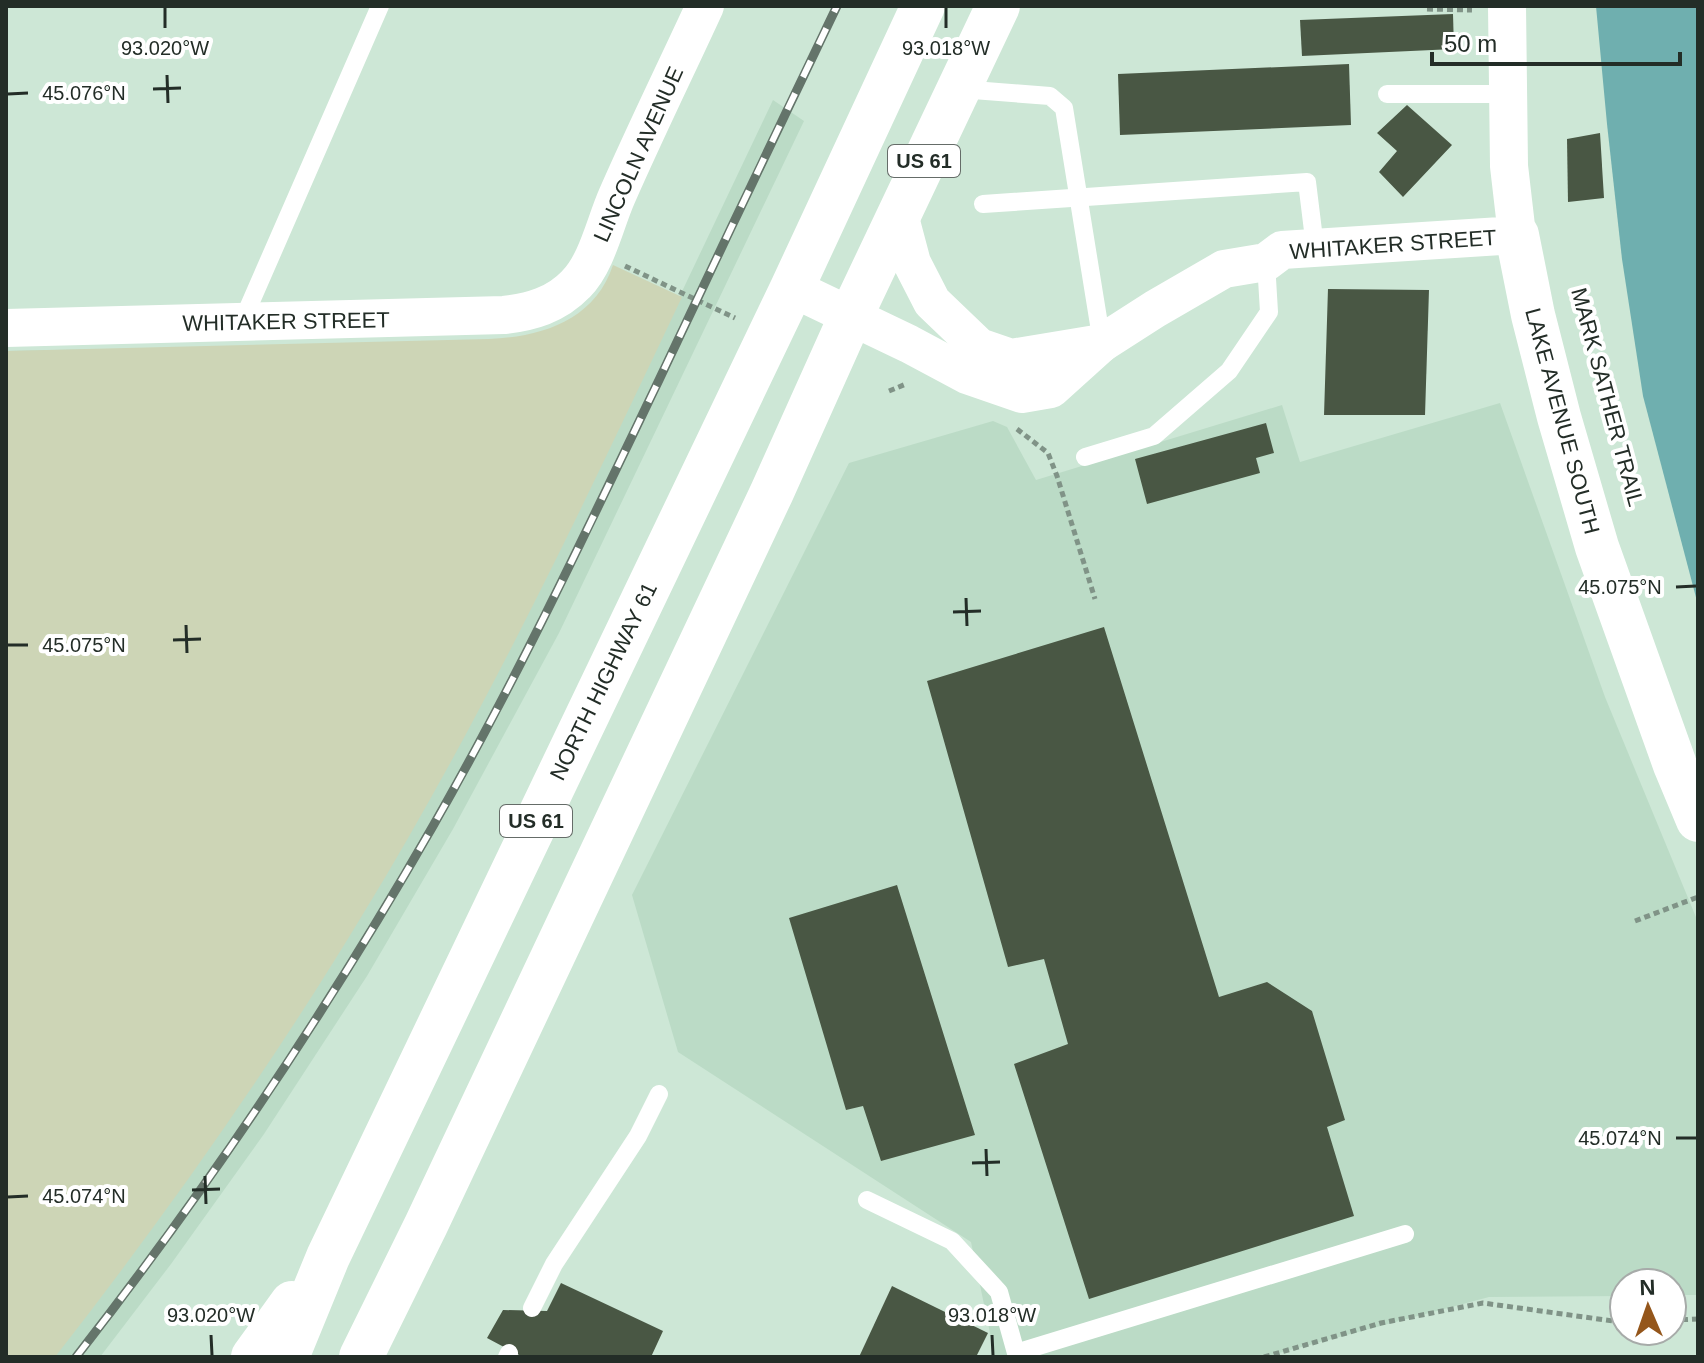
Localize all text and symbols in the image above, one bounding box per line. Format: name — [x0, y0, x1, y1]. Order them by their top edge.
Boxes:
scale bar — [1432, 16, 1680, 66]
text: 50 m — [1444, 30, 1497, 57]
text: 93.020°W — [121, 37, 209, 59]
text: 93.018°W — [902, 37, 990, 59]
street label: LINCOLN AVENUE — [589, 63, 688, 246]
text: 45.076°N — [42, 82, 126, 104]
road number: US 61 — [888, 145, 960, 177]
street label: WHITAKER STREET — [1289, 225, 1497, 264]
street label: MARK SATHER TRAIL — [1566, 285, 1649, 509]
street label: LAKE AVENUE SOUTH — [1520, 305, 1605, 537]
street label: WHITAKER STREET — [182, 307, 390, 336]
text: 45.075°N — [1578, 576, 1662, 598]
street label: NORTH HIGHWAY 61 — [545, 578, 662, 784]
text: 45.075°N — [42, 634, 126, 656]
road number: US 61 — [500, 805, 572, 837]
text: 45.074°N — [1578, 1127, 1662, 1149]
text: 45.074°N — [42, 1185, 126, 1207]
north arrow — [1608, 1267, 1688, 1347]
text: N — [1639, 1275, 1656, 1300]
text: 93.020°W — [167, 1304, 255, 1326]
text: 93.018°W — [948, 1304, 1036, 1326]

